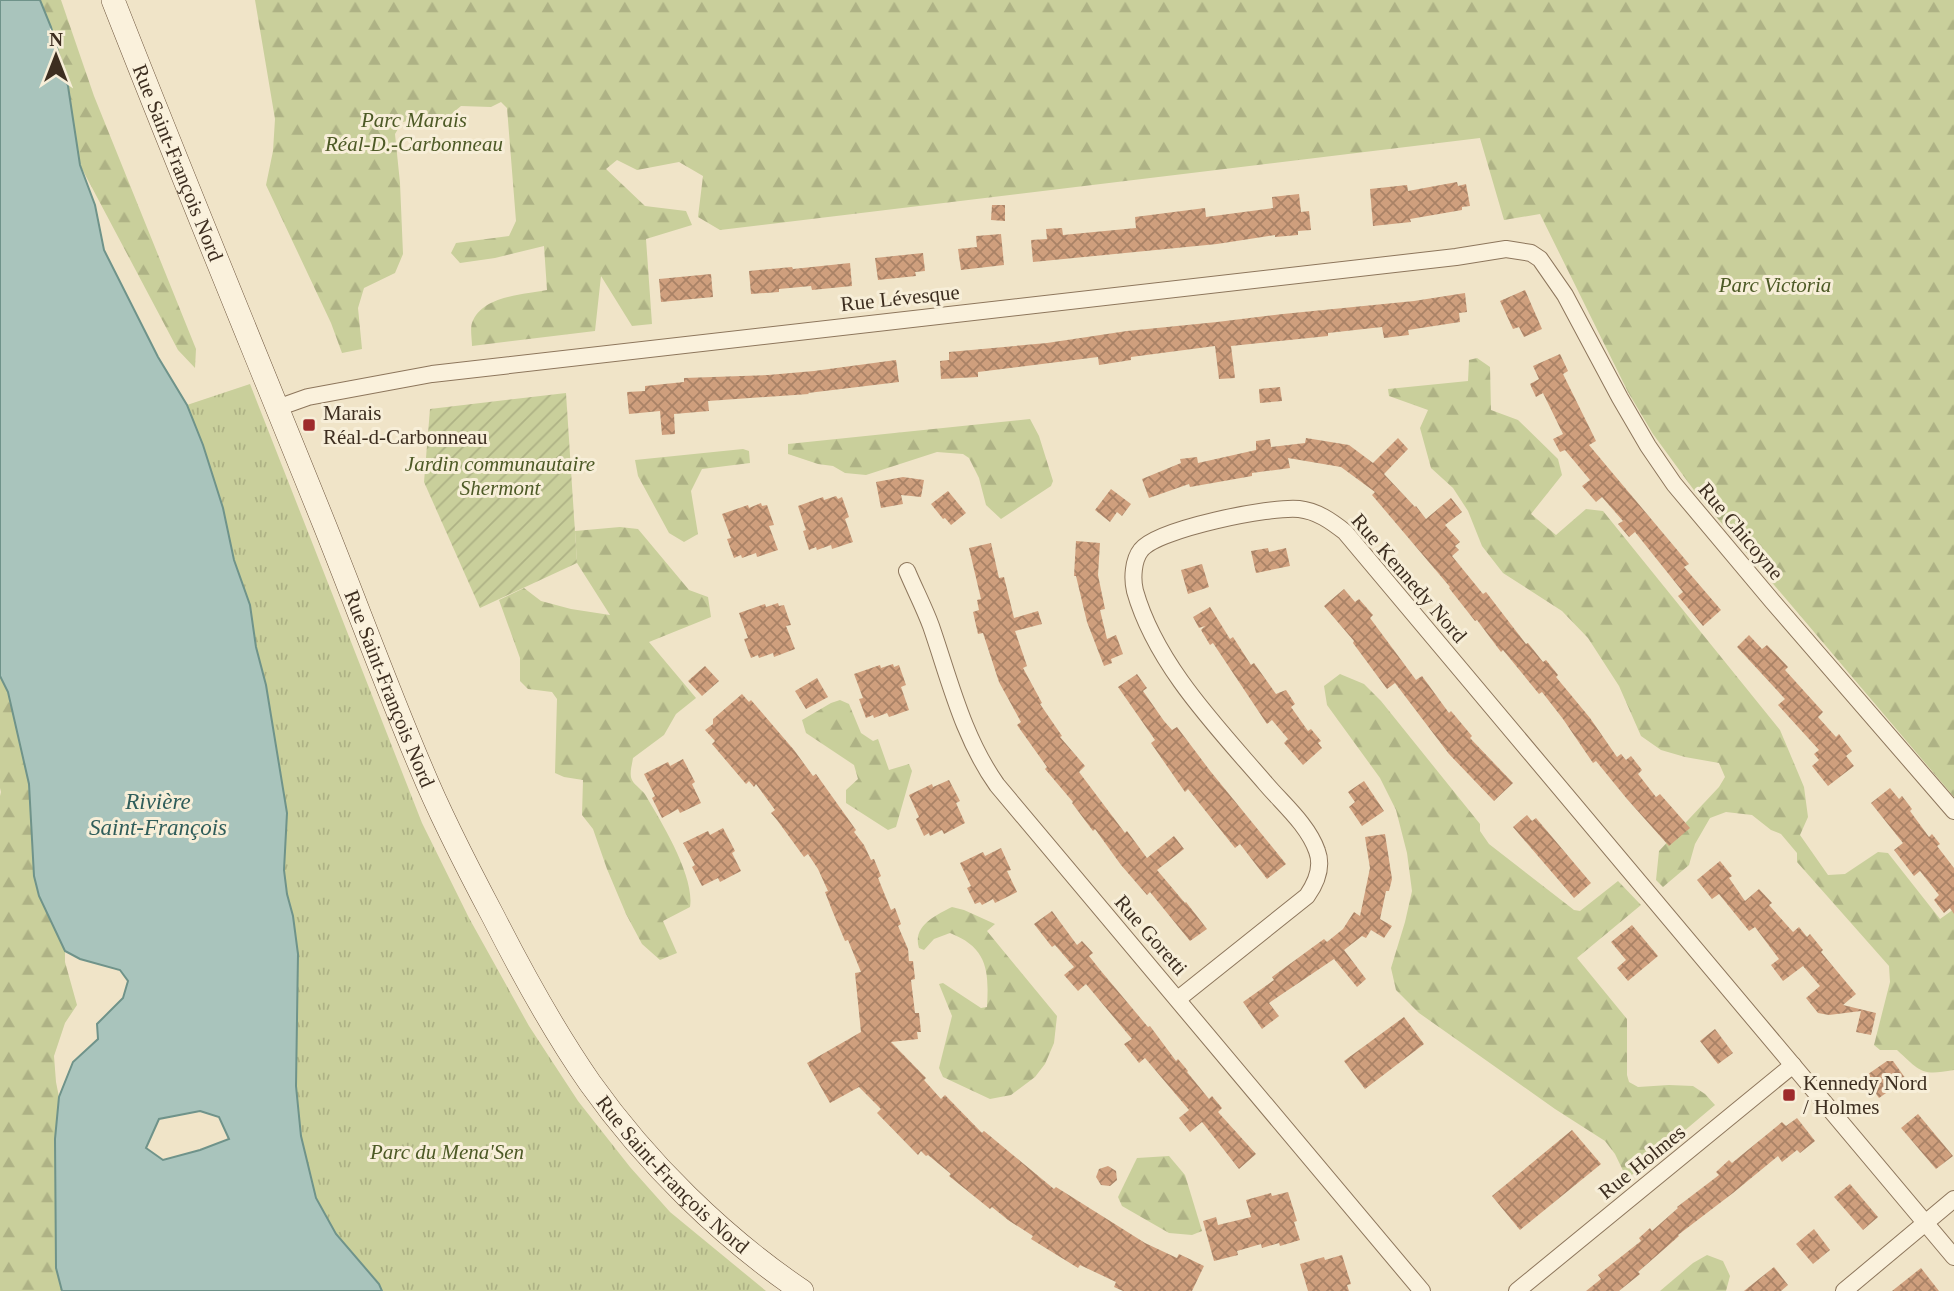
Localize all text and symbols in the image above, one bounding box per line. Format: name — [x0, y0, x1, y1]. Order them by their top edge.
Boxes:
north arrow — [21, 21, 91, 91]
text: N — [49, 29, 63, 50]
street label: Rue Saint-François Nord — [128, 61, 228, 265]
park label: Parc Marais Réal-D.-Carbonneau — [324, 108, 503, 156]
park label: Parc Victoria — [1718, 273, 1831, 297]
street label: Rue Lévesque — [839, 280, 961, 316]
place label: Marais Réal-d-Carbonneau — [323, 401, 488, 449]
marker: Marais Réal-d-Carbonneau — [301, 417, 317, 433]
park label: Jardin communautaire Shermont — [405, 452, 595, 500]
street label: Rue Chicoyne — [1693, 477, 1789, 585]
street label: Rue Kennedy Nord — [1346, 509, 1472, 648]
street label: Rue Saint-François Nord — [339, 587, 440, 791]
water label: Rivière Saint-François — [89, 789, 227, 840]
street label: Rue Goretti — [1110, 890, 1192, 980]
place label: Kennedy Nord / Holmes — [1803, 1071, 1928, 1119]
marker: Kennedy Nord / Holmes — [1781, 1087, 1797, 1103]
street label: Rue Saint-François Nord — [591, 1091, 754, 1259]
street label: Rue Holmes — [1594, 1120, 1690, 1204]
park label: Parc du Mena'Sen — [369, 1140, 524, 1164]

